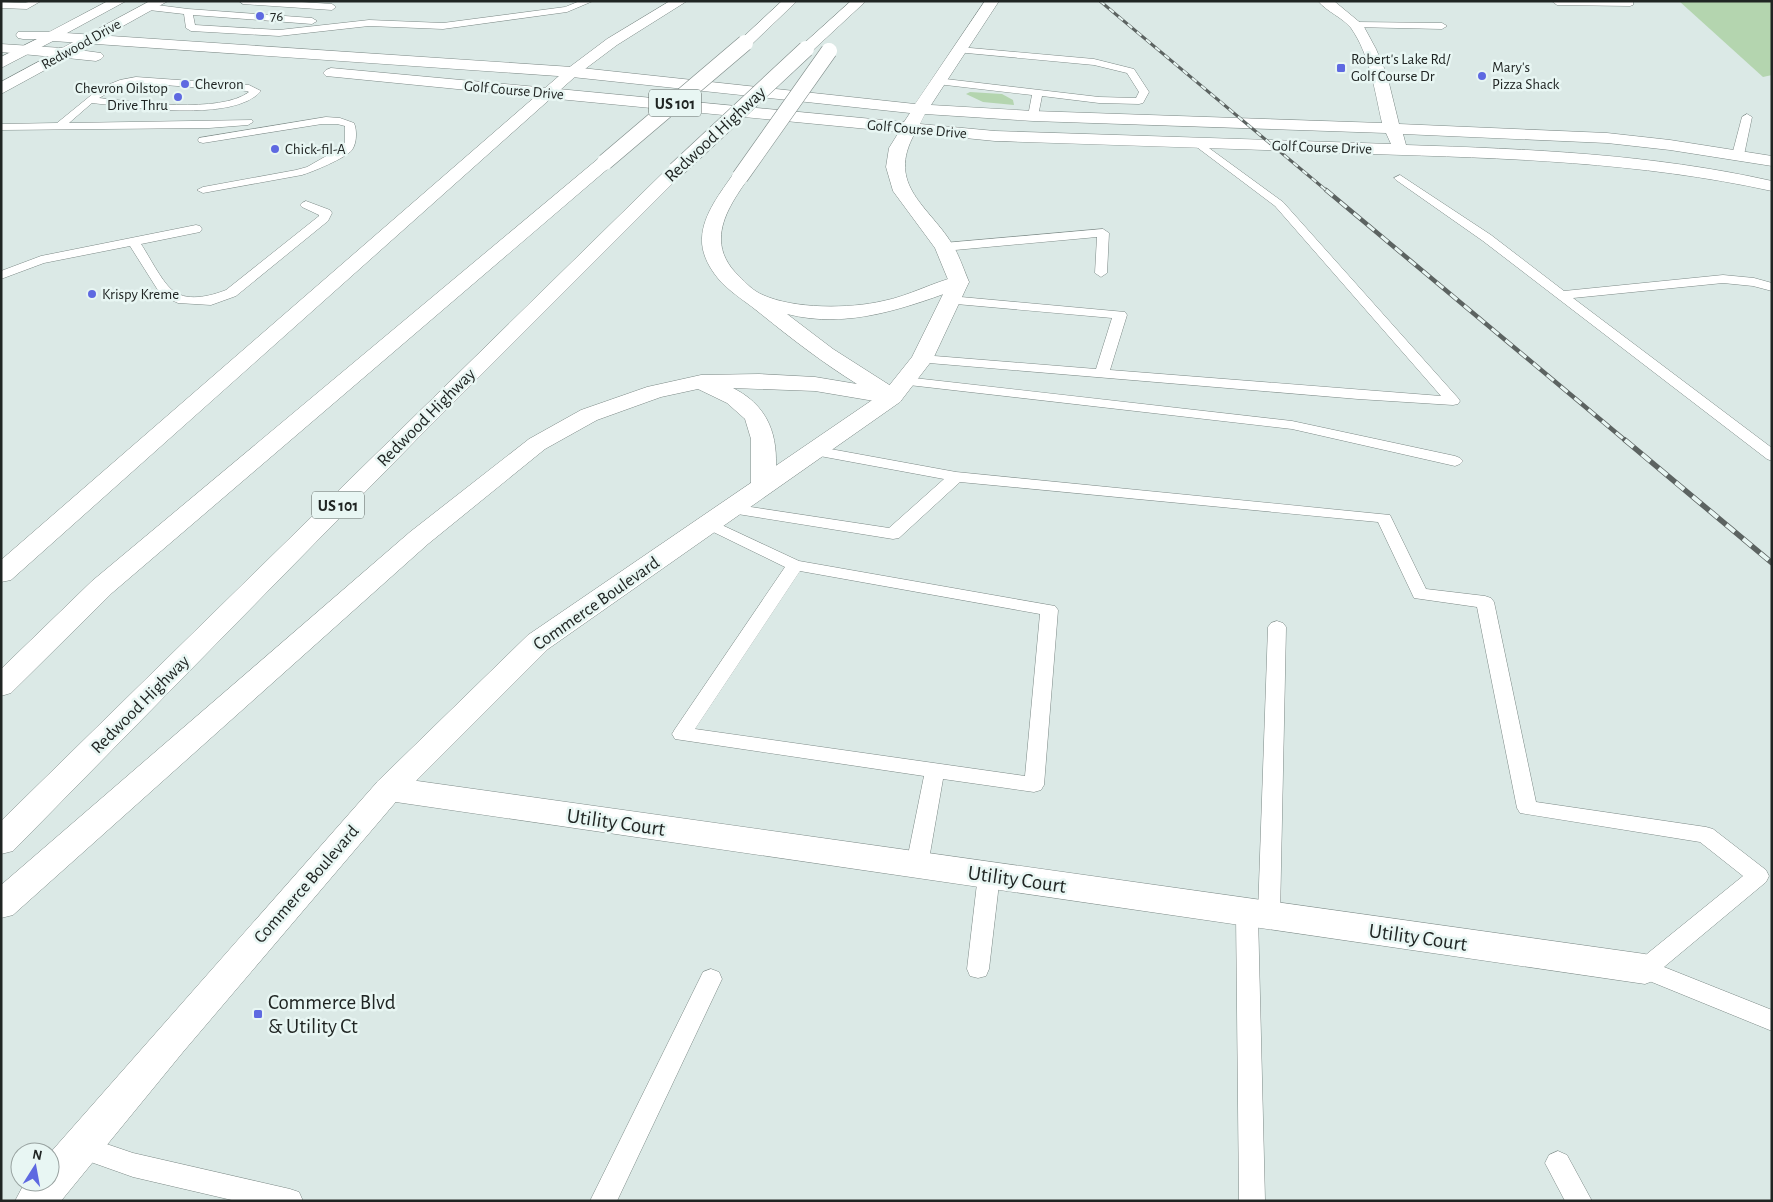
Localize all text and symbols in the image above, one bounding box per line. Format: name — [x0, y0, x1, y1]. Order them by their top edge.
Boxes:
place label: 76 — [270, 9, 283, 24]
marker: 76 — [254, 10, 266, 22]
street label: Redwood Drive — [39, 16, 124, 72]
place label: Robert's Lake Rd/ Golf Course Dr — [1351, 52, 1451, 84]
place label: Mary's Pizza Shack — [1492, 60, 1560, 92]
marker: Robert's Lake Rd/ Golf Course Dr — [1335, 62, 1347, 74]
marker: Mary's Pizza Shack — [1476, 70, 1488, 82]
place label: Chevron — [195, 77, 244, 92]
marker: Chevron — [179, 78, 191, 90]
street label: Golf Course Drive — [463, 79, 565, 102]
place label: Chevron Oilstop Drive Thru — [75, 81, 168, 113]
street label: Redwood Highway — [662, 83, 770, 186]
road number: US 101 — [649, 90, 701, 116]
marker: Chevron Oilstop Drive Thru — [172, 91, 184, 103]
street label: Golf Course Drive — [866, 118, 968, 141]
street label: Golf Course Drive — [1272, 138, 1372, 157]
place label: Chick-fil-A — [285, 142, 346, 157]
marker: Chick-fil-A — [269, 143, 281, 155]
place label: Krispy Kreme — [102, 287, 179, 302]
marker: Krispy Kreme — [86, 288, 98, 300]
street label: Redwood Highway — [374, 365, 480, 470]
road number: US 101 — [312, 492, 364, 518]
street label: Commerce Boulevard — [530, 554, 663, 654]
street label: Redwood Highway — [88, 652, 194, 757]
street label: Utility Court — [565, 805, 667, 840]
street label: Commerce Boulevard — [251, 822, 363, 947]
street label: Utility Court — [966, 862, 1068, 897]
street label: Utility Court — [1367, 920, 1469, 955]
place label: Commerce Blvd & Utility Ct — [268, 992, 396, 1037]
marker: Commerce Blvd & Utility Ct — [252, 1008, 264, 1020]
north arrow — [10, 1142, 60, 1192]
text: N — [31, 1147, 43, 1163]

